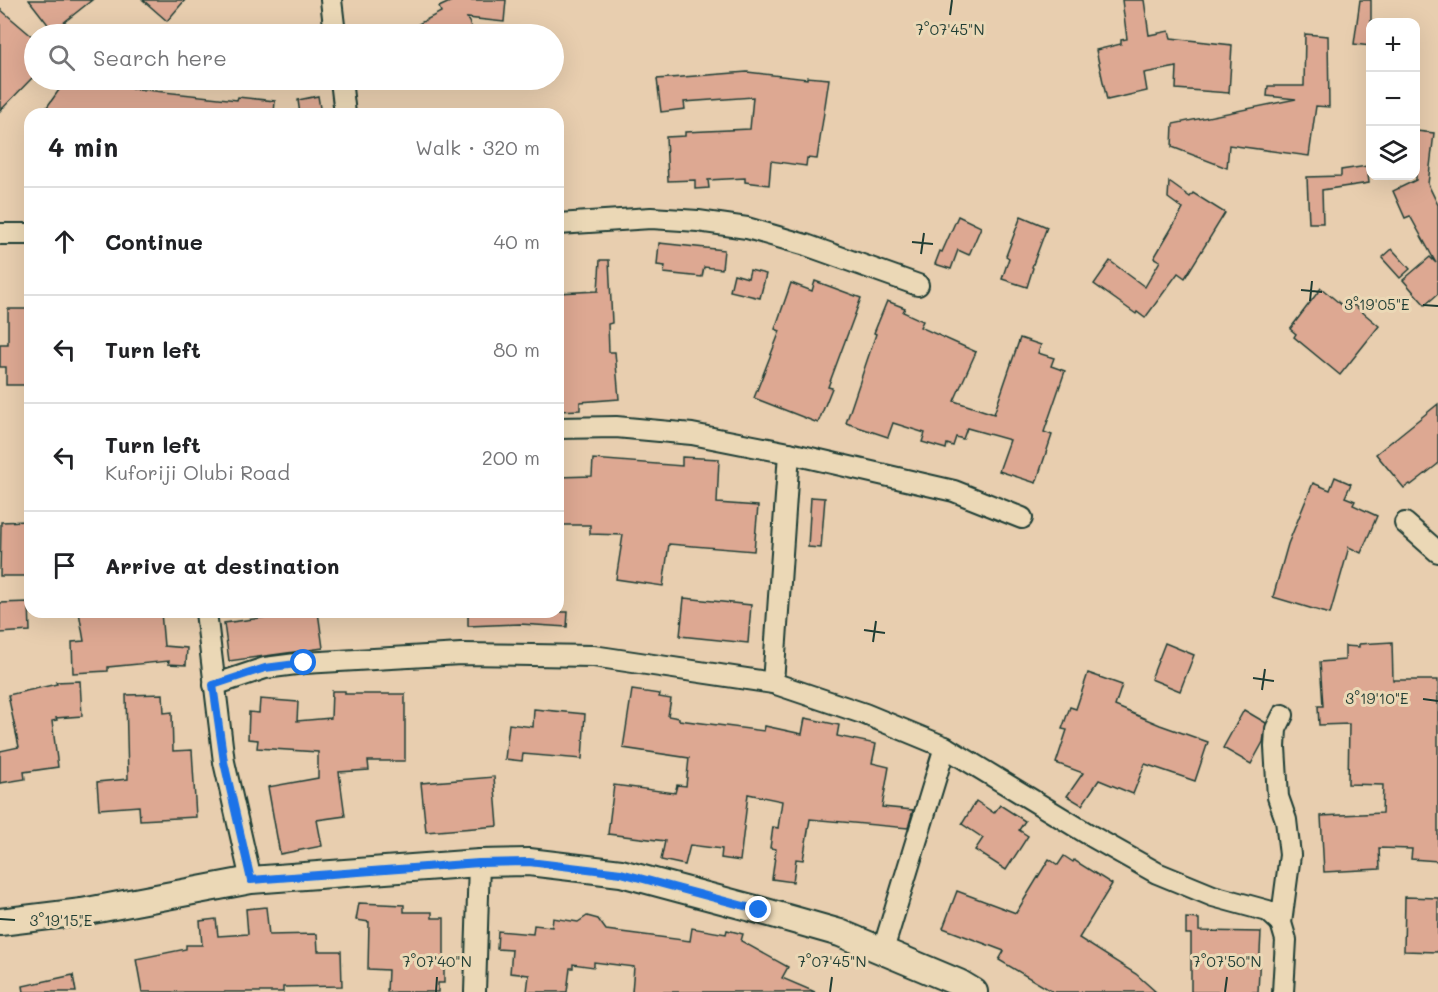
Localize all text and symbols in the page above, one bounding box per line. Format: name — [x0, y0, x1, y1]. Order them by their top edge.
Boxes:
map controls — [1366, 18, 1420, 180]
button: + — [1366, 18, 1420, 72]
text: 7°07'45"N — [916, 19, 984, 39]
search box — [24, 24, 564, 90]
icon: search — [45, 41, 78, 74]
text: Search here — [93, 43, 227, 72]
button: − — [1366, 72, 1420, 126]
button: layers — [1366, 126, 1420, 180]
text: 4 min — [48, 130, 118, 164]
text: Walk · 320 m — [415, 134, 540, 160]
icon: ahead — [48, 225, 81, 258]
text: Continue — [105, 227, 203, 256]
text: 40 m — [494, 228, 540, 254]
text: 3°19'05"E — [1344, 294, 1410, 314]
icon: left — [48, 333, 81, 366]
text: Turn left — [105, 335, 201, 364]
text: 80 m — [493, 336, 540, 362]
text: Turn left — [105, 430, 201, 459]
icon: left — [48, 441, 81, 474]
text: 200 m — [482, 444, 540, 470]
text: Kuforiji Olubi Road — [105, 459, 290, 485]
icon: arrive — [48, 549, 81, 582]
text: Arrive at destination — [105, 551, 340, 580]
route start — [290, 649, 316, 675]
text: 3°19'10"E — [1345, 688, 1409, 708]
route end — [745, 896, 771, 922]
text: 3°19'15"E — [30, 910, 93, 930]
text: 7°07'40"N — [402, 951, 472, 971]
text: 7°07'45"N — [798, 951, 866, 971]
text: 7°07'50"N — [1192, 951, 1262, 971]

